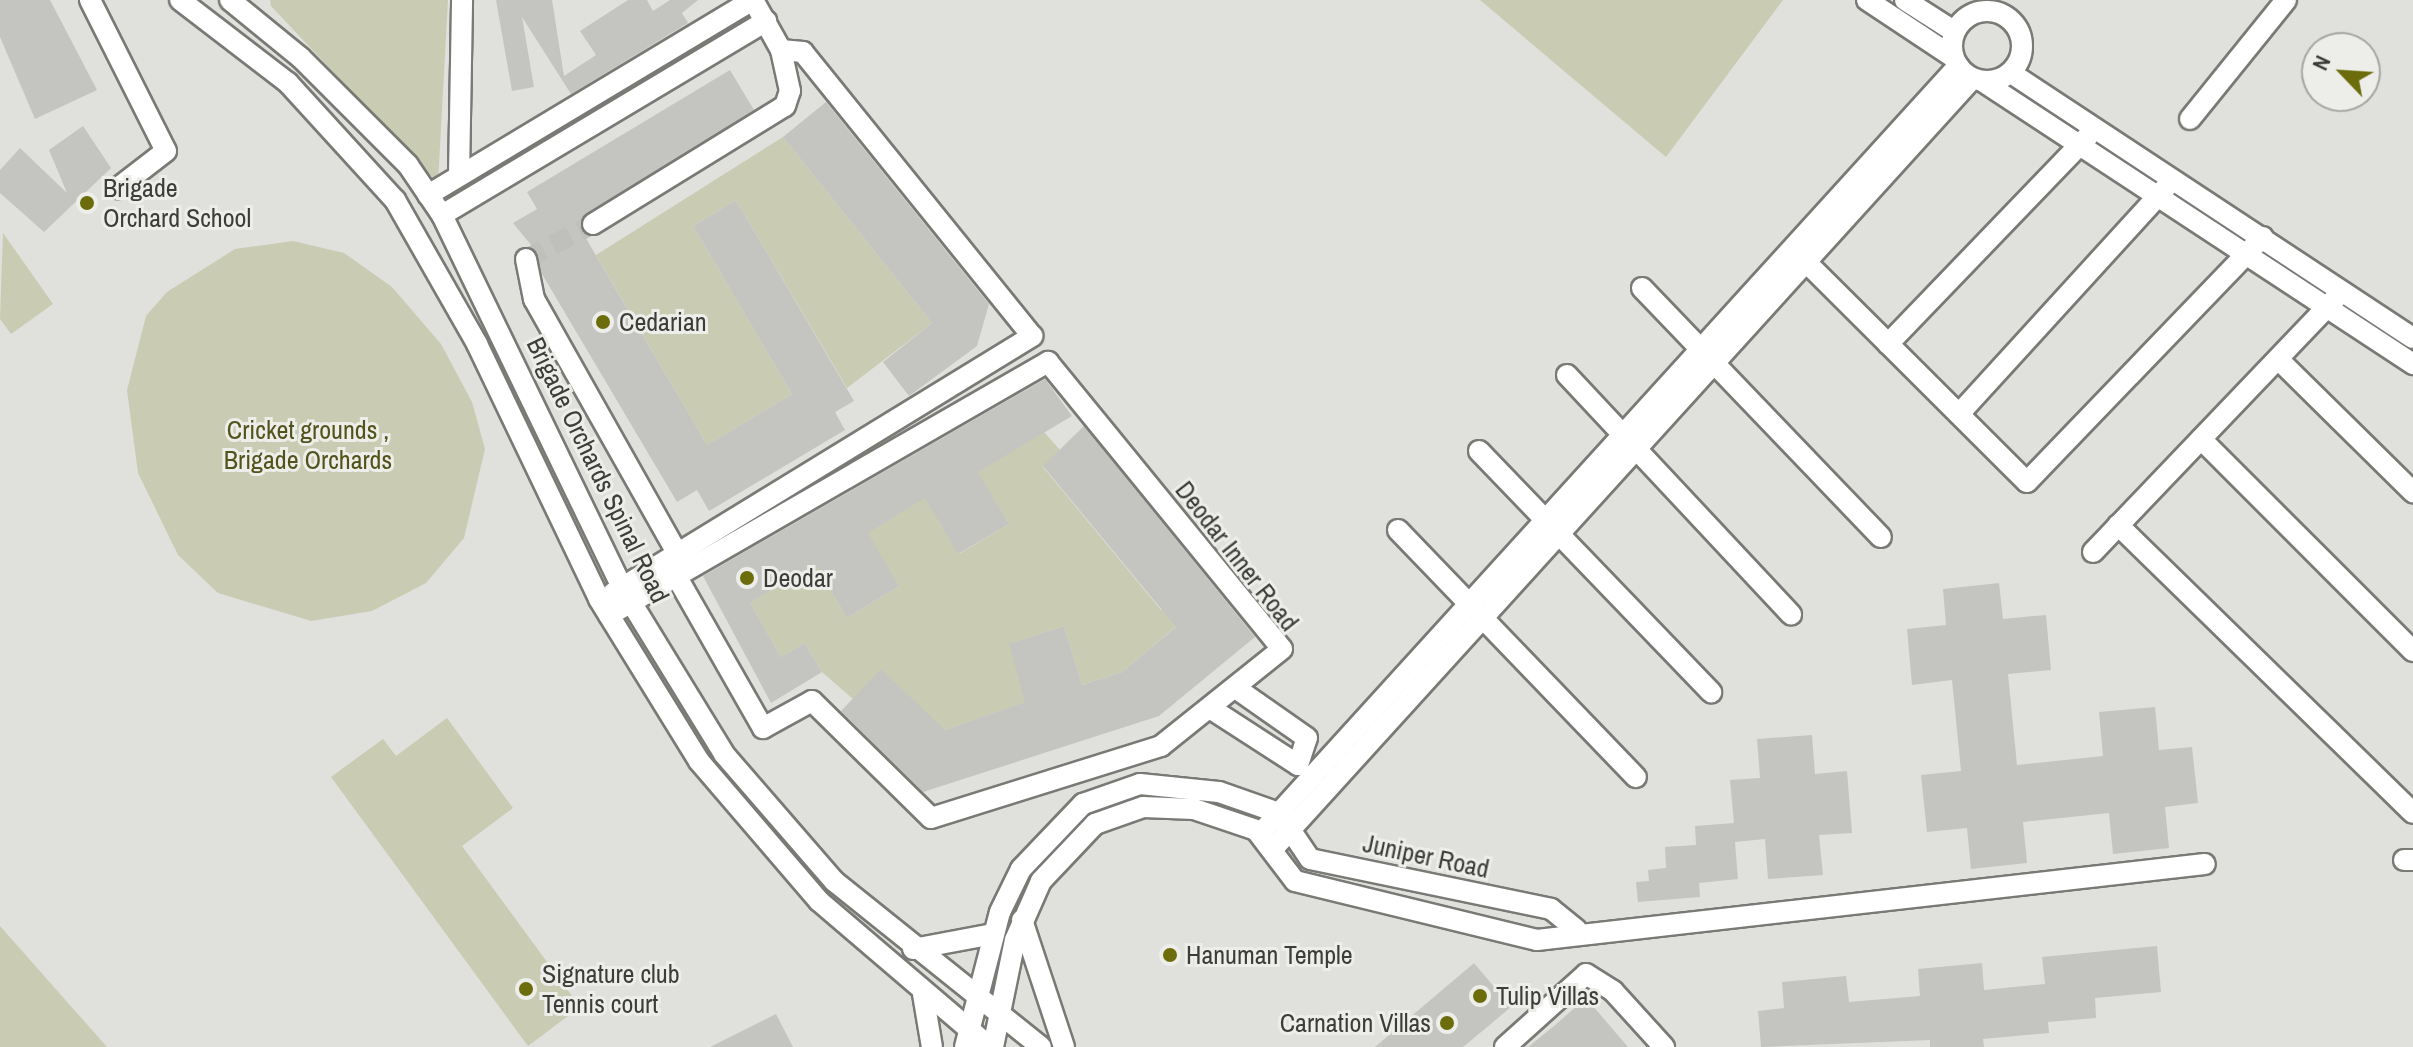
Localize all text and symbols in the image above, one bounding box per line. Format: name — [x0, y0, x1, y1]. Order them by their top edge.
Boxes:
north arrow — [2301, 32, 2381, 112]
text: N — [2305, 50, 2337, 75]
place label: Brigade Orchard School — [103, 172, 251, 234]
marker: Brigade Orchard School — [78, 194, 96, 212]
place label: Cedarian — [619, 306, 707, 338]
marker: Cedarian — [594, 313, 612, 331]
street label: Brigade Orchards Spinal Road — [520, 332, 676, 608]
park label: Cricket grounds , Brigade Orchards — [224, 414, 392, 476]
street label: Deodar Inner Road — [1169, 475, 1305, 637]
place label: Deodar — [763, 562, 833, 594]
marker: Deodar — [738, 569, 756, 587]
street label: Juniper Road — [1360, 827, 1492, 885]
place label: Hanuman Temple — [1186, 939, 1353, 971]
marker: Hanuman Temple — [1161, 946, 1179, 964]
place label: Signature club Tennis court — [542, 958, 679, 1020]
marker: Signature club Tennis court — [517, 980, 535, 998]
place label: Tulip Villas — [1496, 980, 1599, 1012]
marker: Tulip Villas — [1471, 987, 1489, 1005]
place label: Carnation Villas — [1280, 1007, 1431, 1039]
marker: Carnation Villas — [1438, 1014, 1456, 1032]

